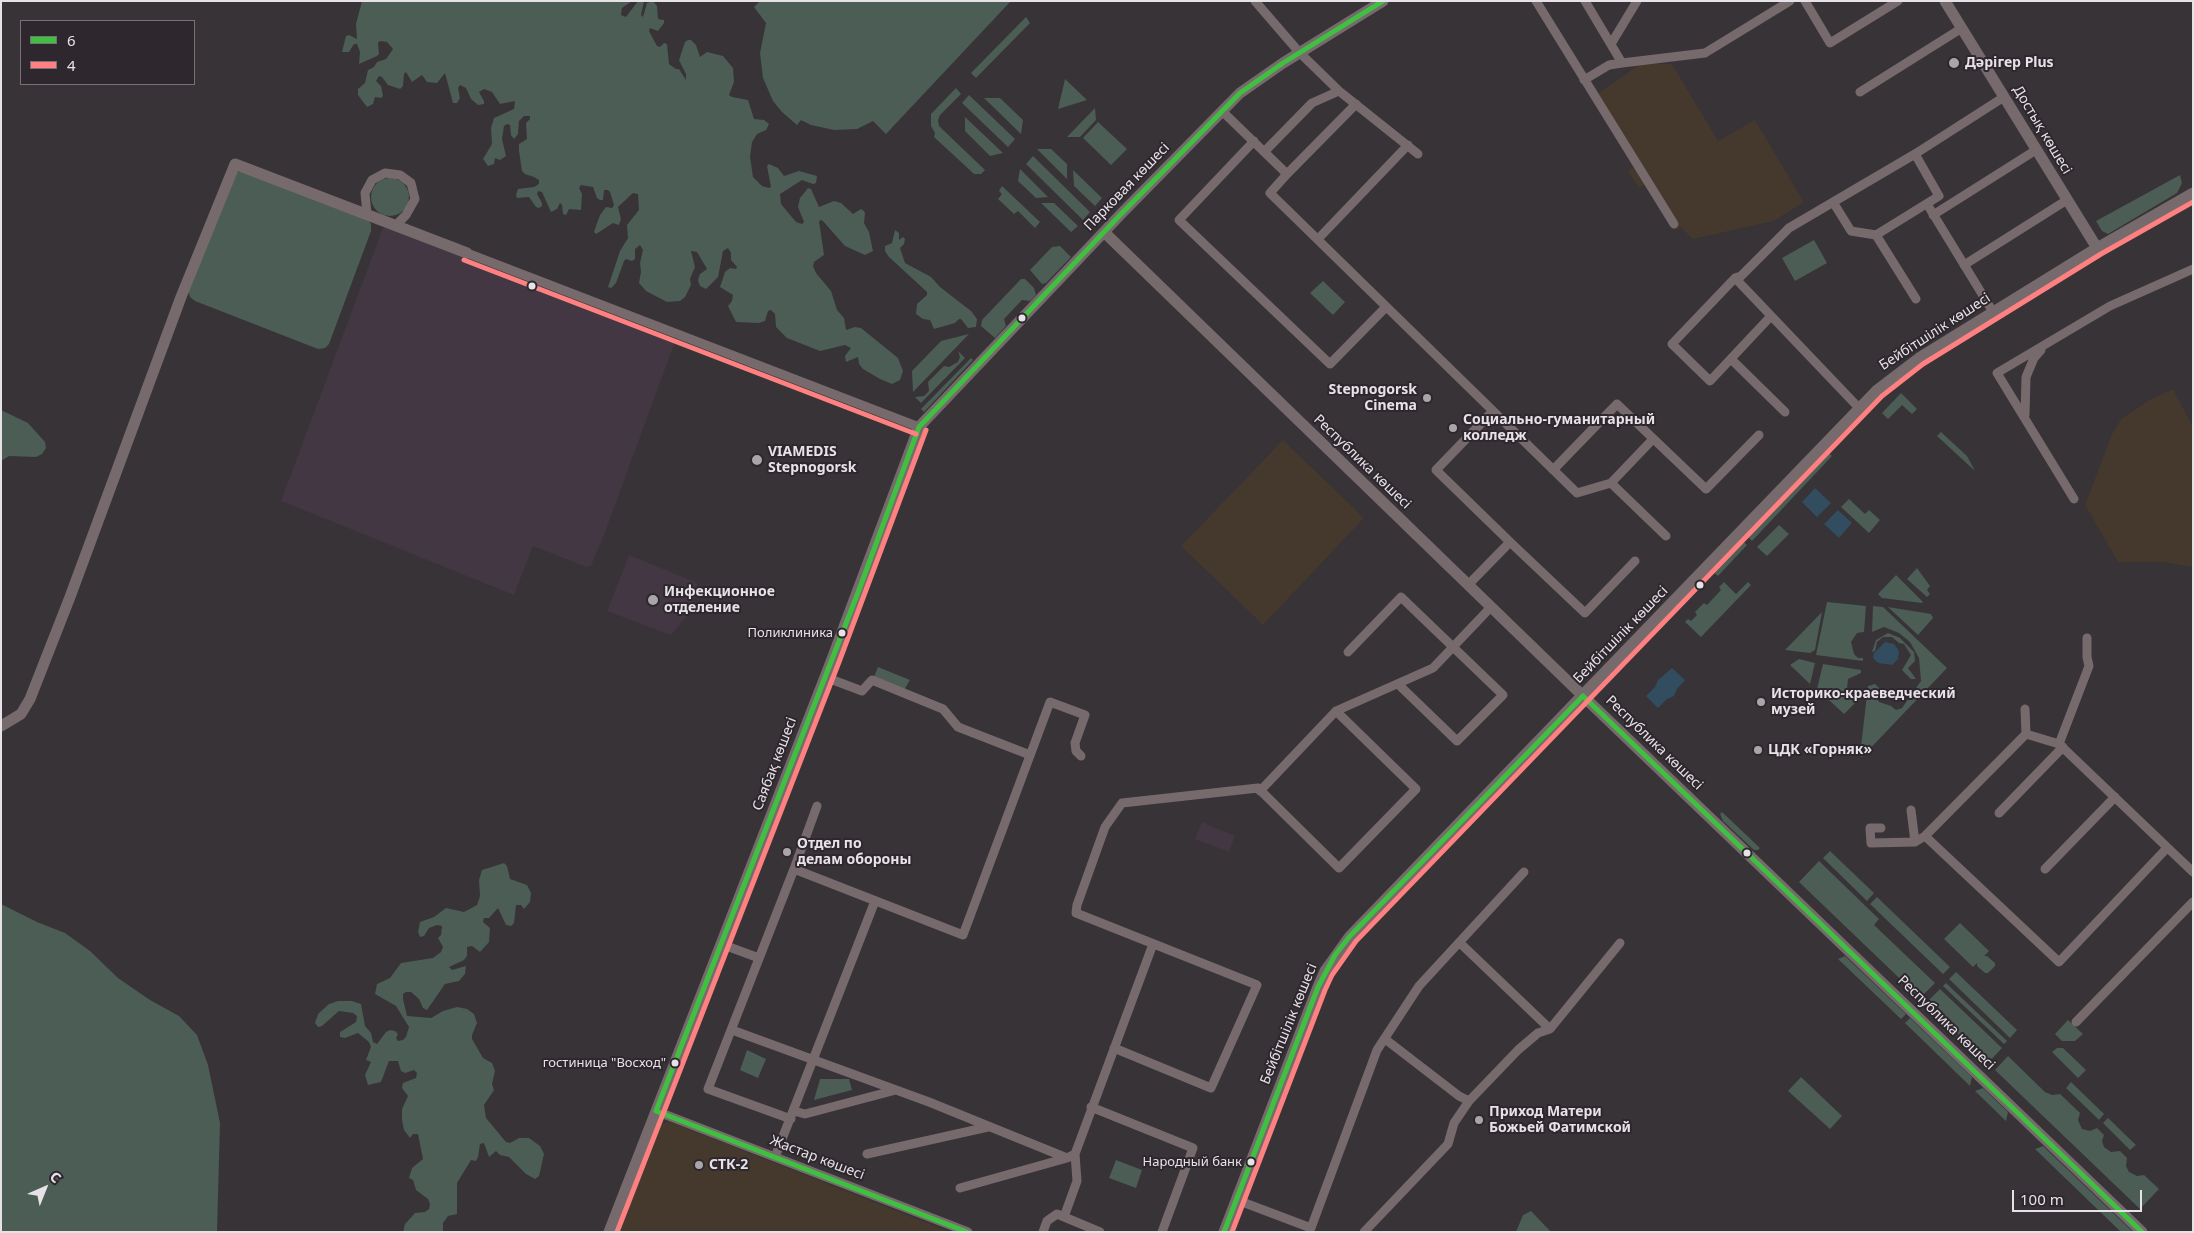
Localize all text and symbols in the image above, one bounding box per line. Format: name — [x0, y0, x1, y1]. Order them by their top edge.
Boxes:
legend — [20, 20, 195, 85]
text: 6 — [67, 30, 76, 50]
text: 4 — [67, 55, 76, 75]
place label: Дәрігер Plus — [1965, 55, 2054, 71]
marker: Дәрігер Plus — [1947, 56, 1961, 70]
street label: Достық көшесі — [2009, 83, 2075, 177]
street label: Парковая көшесі — [1081, 140, 1173, 234]
unlabelled marker — [527, 281, 537, 291]
street label: Бейбітшілік көшесі — [1876, 290, 1994, 374]
unlabelled marker — [1017, 313, 1027, 323]
place label: Stepnogorsk Cinema — [1329, 382, 1417, 414]
marker: Stepnogorsk Cinema — [1421, 392, 1433, 404]
street label: Республика көшесі — [1310, 411, 1414, 513]
place label: Социально-гуманитарный колледж — [1463, 412, 1655, 444]
marker: Социально-гуманитарный колледж — [1447, 422, 1459, 434]
place label: VIAMEDIS Stepnogorsk — [768, 444, 856, 477]
marker: VIAMEDIS Stepnogorsk — [750, 453, 764, 467]
unlabelled marker — [1695, 580, 1705, 590]
street label: Бейбітшілік көшесі — [1570, 583, 1672, 687]
place label: Инфекционное отделение — [664, 584, 775, 616]
marker: Инфекционное отделение — [646, 593, 660, 607]
place label: Поликлиника — [748, 625, 833, 641]
marker: Поликлиника — [837, 628, 847, 638]
place label: Историко-краеведческий музей — [1771, 686, 1956, 719]
street label: Республика көшесі — [1602, 692, 1706, 794]
marker: Историко-краеведческий музей — [1755, 696, 1767, 708]
street label: Саябақ көшесі — [749, 715, 801, 813]
place label: ЦДК «Горняк» — [1768, 742, 1872, 758]
marker: ЦДК «Горняк» — [1752, 744, 1764, 756]
place label: Отдел по делам обороны — [797, 836, 911, 869]
marker: Отдел по делам обороны — [781, 846, 793, 858]
unlabelled marker — [1742, 848, 1752, 858]
street label: Бейбітшілік көшесі — [1257, 961, 1321, 1087]
street label: Республика көшесі — [1894, 972, 1998, 1074]
place label: гостиница "Восход" — [543, 1055, 666, 1071]
marker: гостиница "Восход" — [670, 1058, 680, 1068]
place label: Приход Матери Божьей Фатимской — [1489, 1104, 1631, 1136]
marker: Приход Матери Божьей Фатимской — [1473, 1114, 1485, 1126]
street label: Жастар көшесі — [767, 1132, 867, 1184]
place label: Народный банк — [1143, 1154, 1242, 1170]
place label: СТК-2 — [709, 1157, 748, 1173]
marker: Народный банк — [1246, 1157, 1256, 1167]
marker: СТК-2 — [693, 1159, 705, 1171]
north arrow — [20, 1163, 70, 1213]
text: С — [46, 1167, 66, 1187]
scale bar — [2014, 1180, 2144, 1212]
text: 100 m — [2020, 1189, 2064, 1209]

